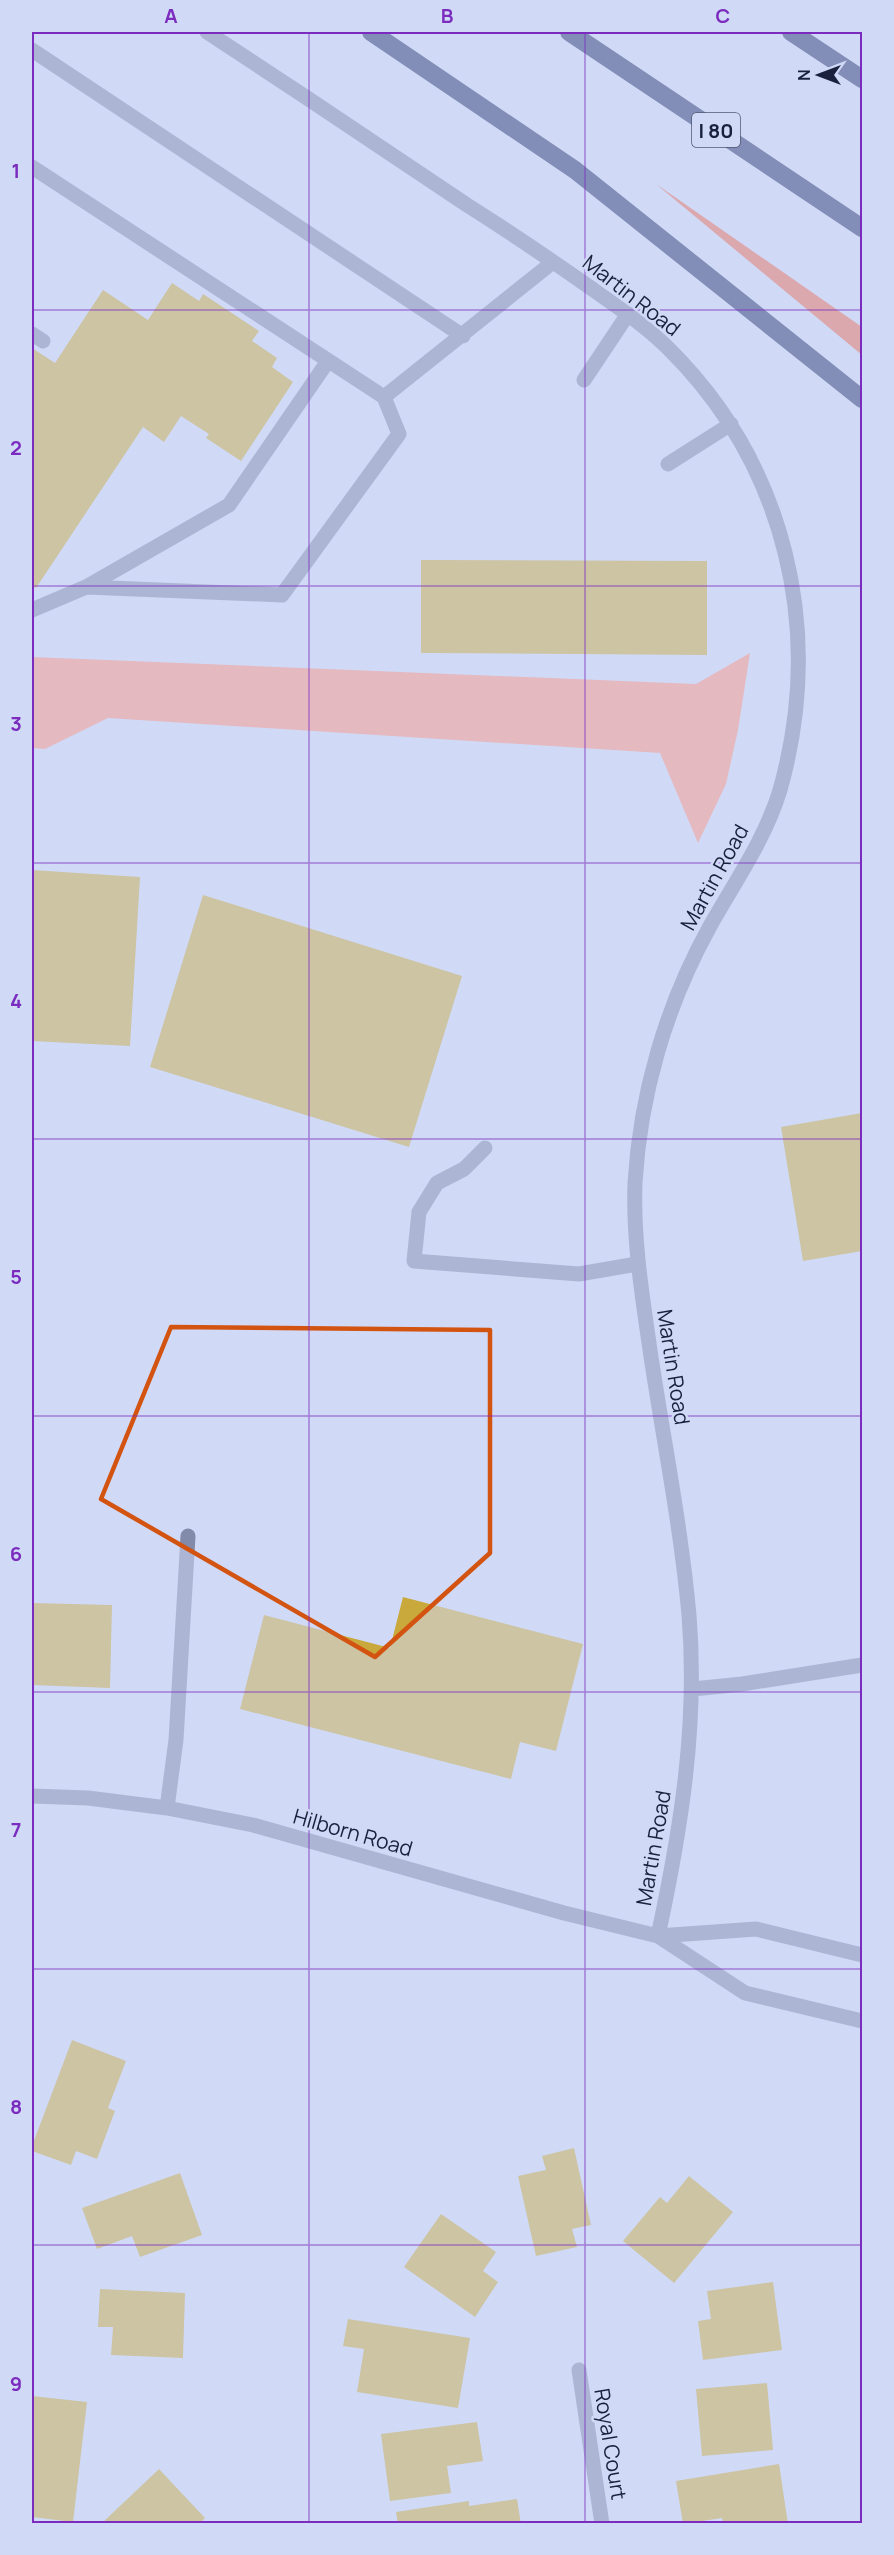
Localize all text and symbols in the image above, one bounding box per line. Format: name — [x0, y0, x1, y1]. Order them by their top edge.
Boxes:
text: A — [164, 2, 178, 29]
text: B — [441, 2, 454, 29]
text: C — [716, 2, 730, 29]
north arrow — [789, 45, 849, 105]
text: N — [793, 69, 815, 81]
road number: I 80 — [692, 113, 740, 147]
text: 1 — [12, 157, 20, 184]
street label: Martin Road — [577, 248, 687, 342]
text: 2 — [10, 434, 22, 461]
text: 3 — [10, 710, 22, 737]
street label: Martin Road — [673, 819, 755, 935]
text: 4 — [10, 987, 22, 1014]
text: 5 — [10, 1263, 22, 1290]
street label: Martin Road — [651, 1307, 697, 1427]
text: 6 — [10, 1540, 22, 1567]
street label: Martin Road — [629, 1788, 677, 1908]
street label: Hilborn Road — [290, 1802, 416, 1862]
text: 7 — [11, 1816, 21, 1843]
text: 8 — [10, 2093, 22, 2120]
text: 9 — [10, 2370, 22, 2397]
street label: Royal Court — [588, 2386, 634, 2502]

